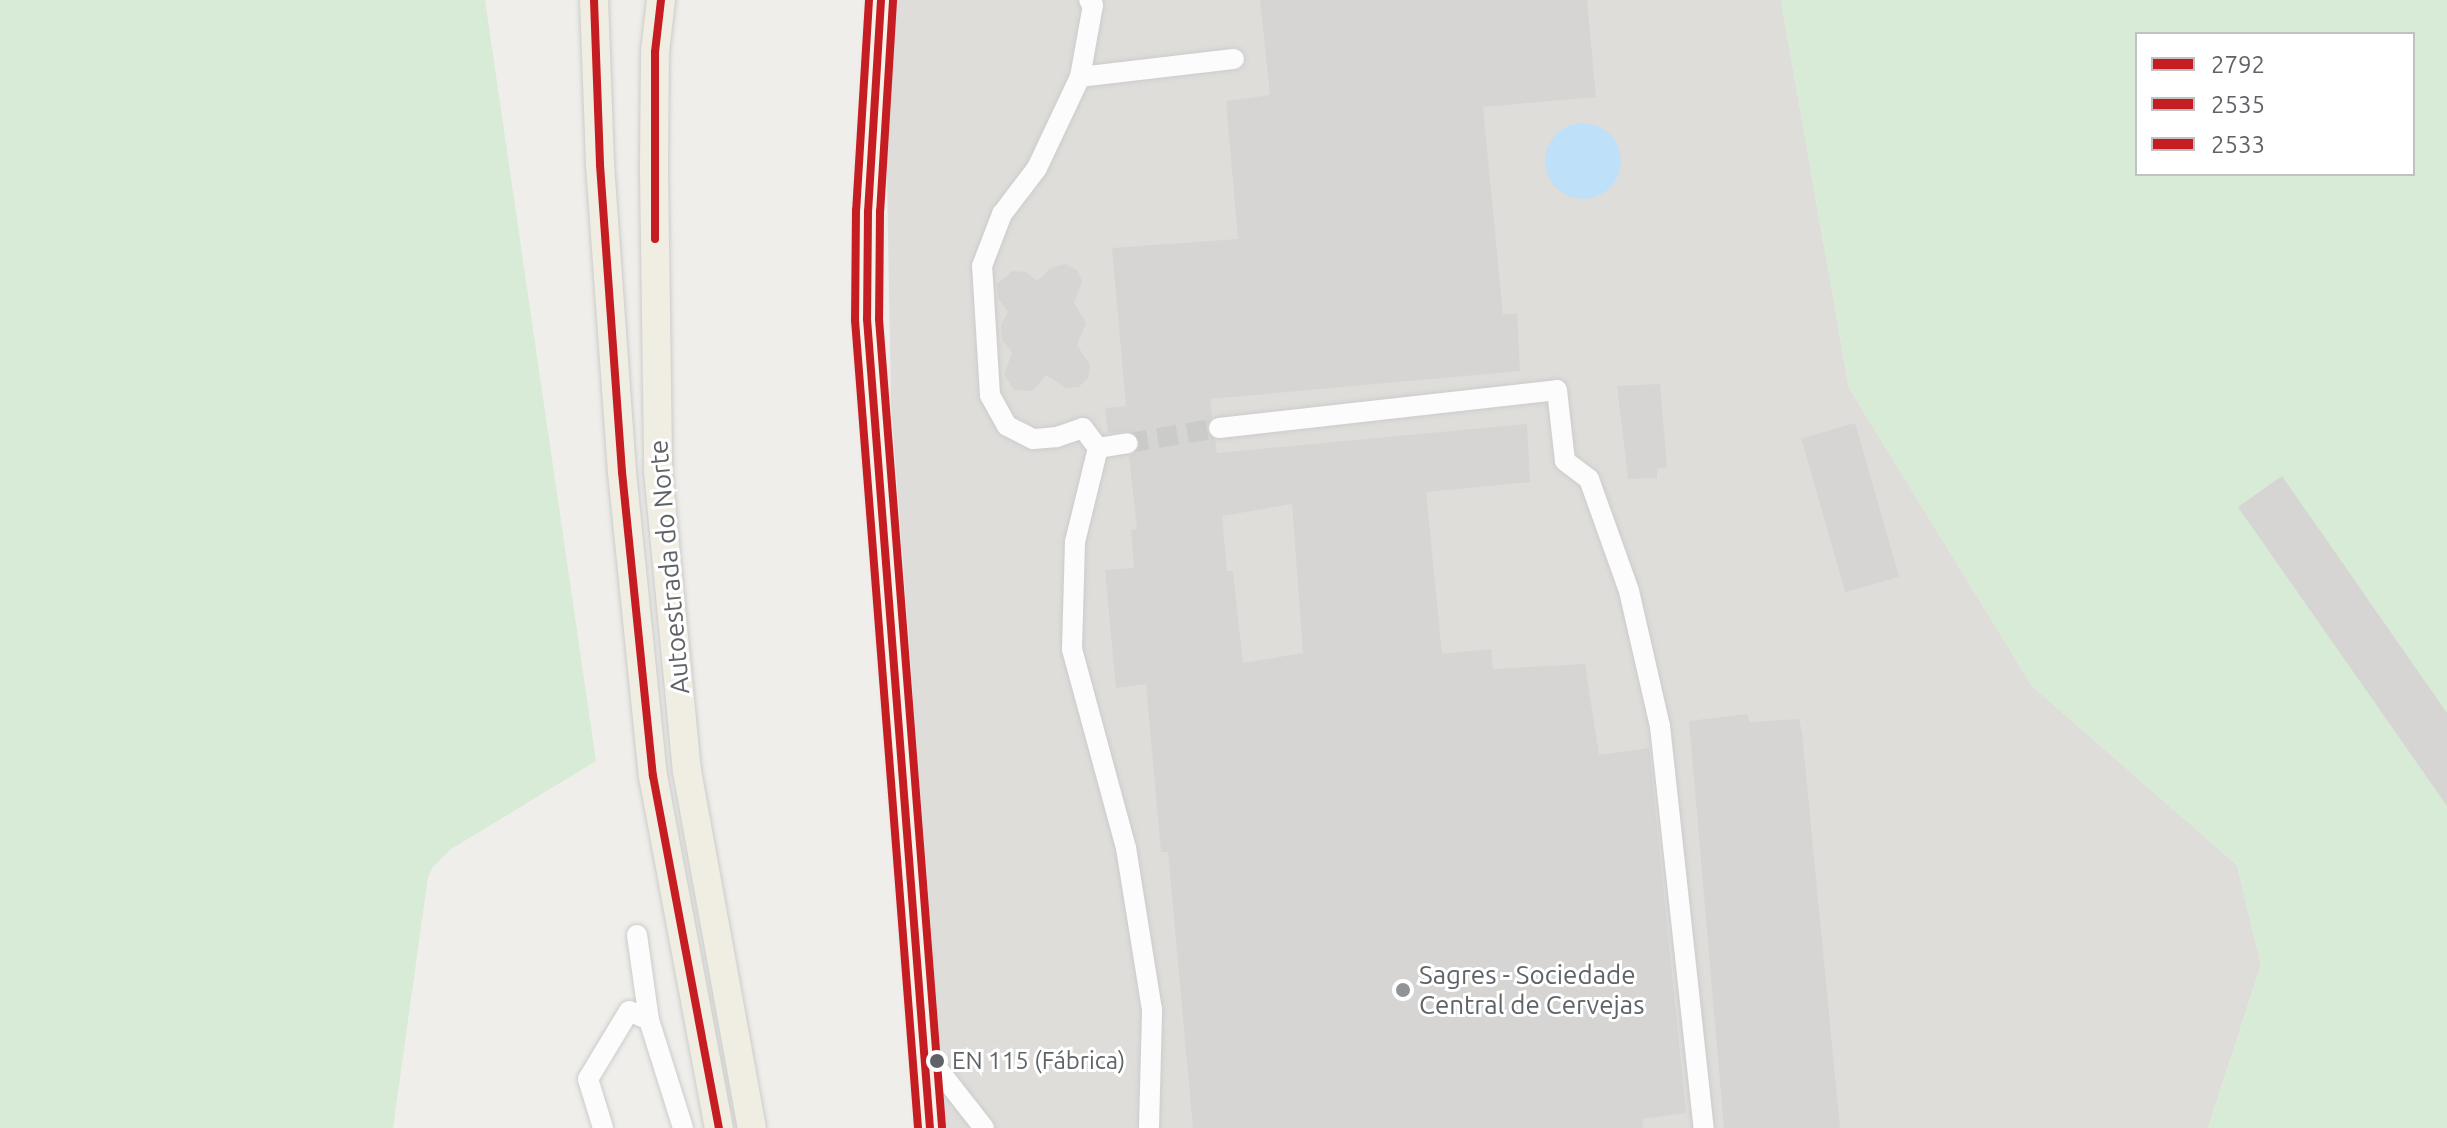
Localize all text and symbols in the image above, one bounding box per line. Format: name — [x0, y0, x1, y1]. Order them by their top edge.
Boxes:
legend — [2135, 32, 2415, 176]
text: 2792 — [2211, 51, 2265, 78]
text: 2535 — [2211, 91, 2265, 118]
text: 2533 — [2211, 131, 2265, 158]
street label: Autoestrada do Norte — [642, 439, 696, 695]
place label: Sagres - Sociedade Central de Cervejas — [1419, 959, 1644, 1020]
marker: Sagres - Sociedade Central de Cervejas — [1394, 981, 1412, 999]
place label: EN 115 (Fábrica) — [952, 1047, 1125, 1075]
marker: EN 115 (Fábrica) — [929, 1053, 945, 1069]

